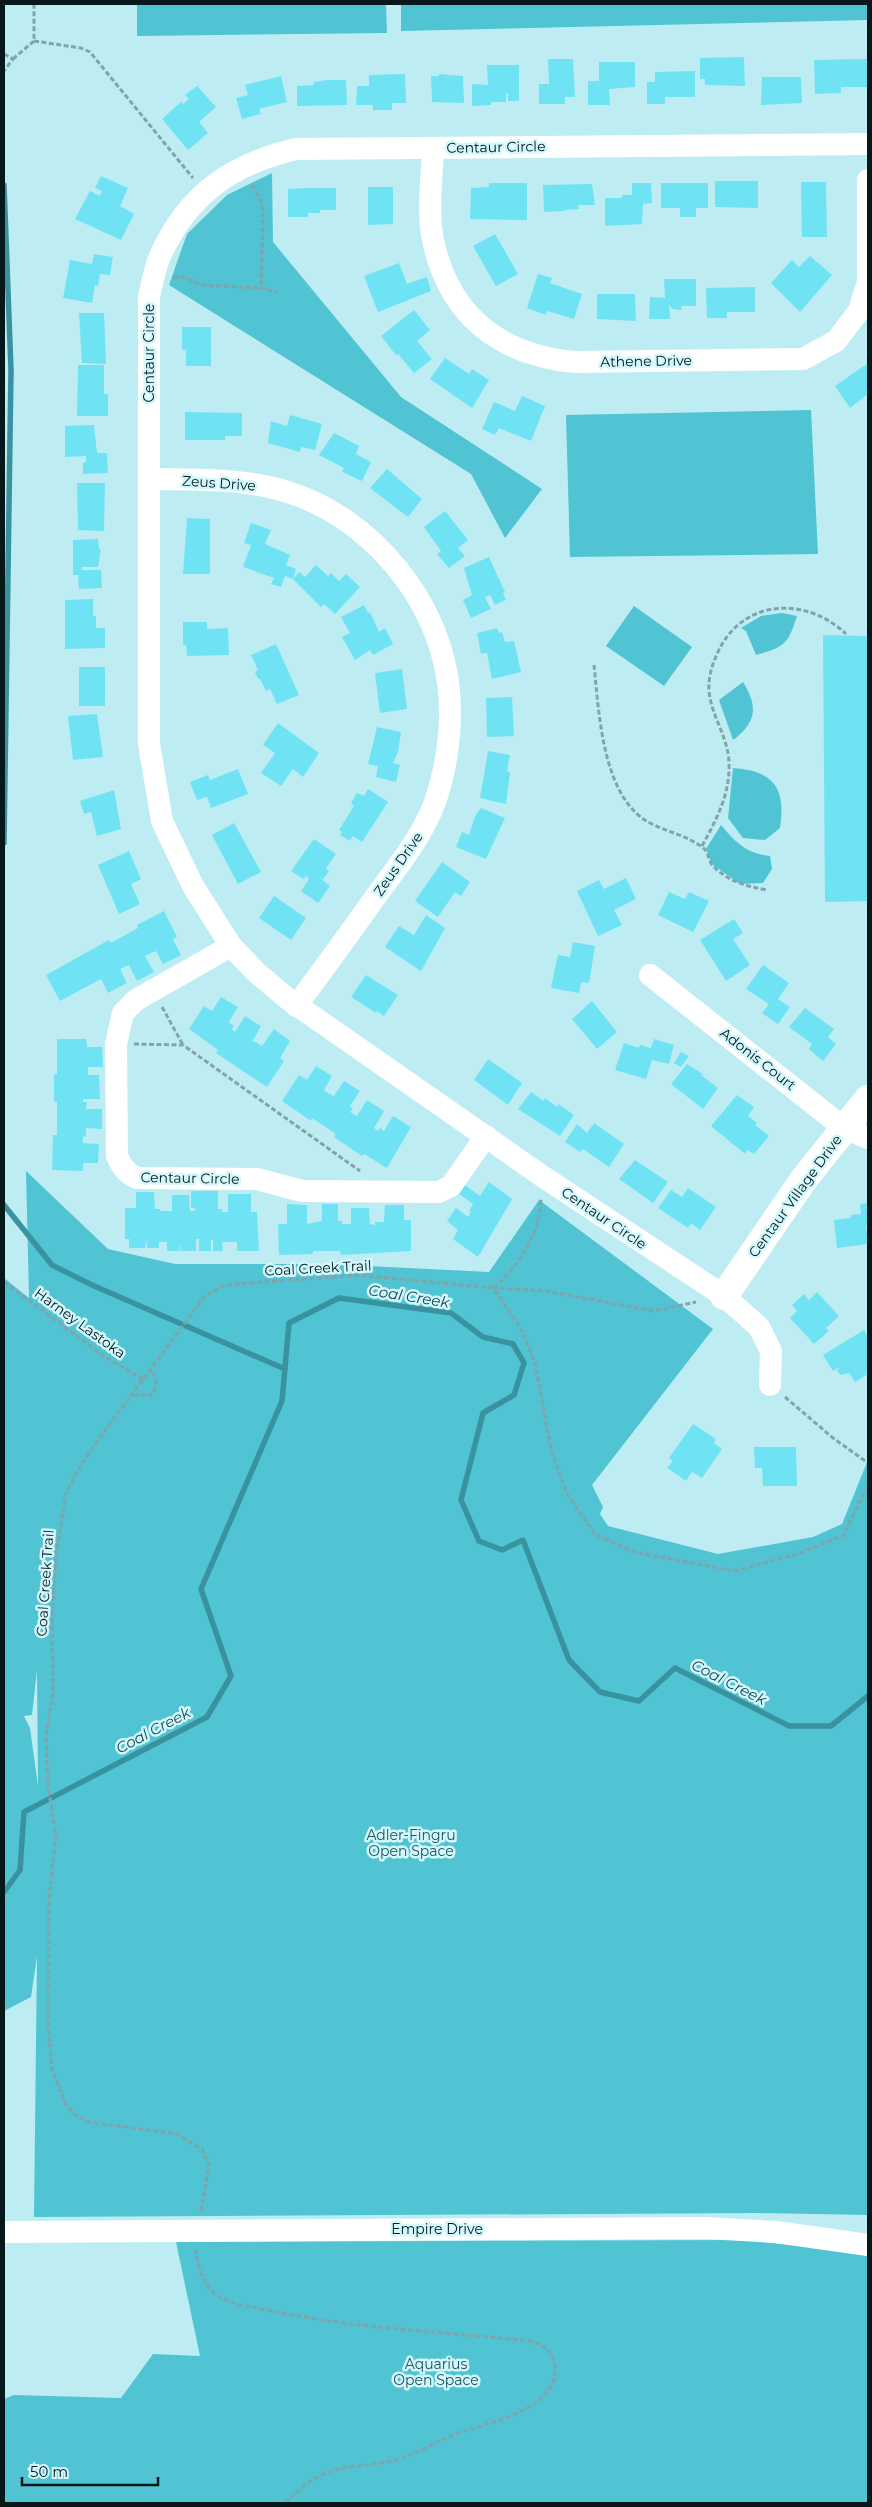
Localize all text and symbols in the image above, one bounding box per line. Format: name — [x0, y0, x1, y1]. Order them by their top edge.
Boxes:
street label: Centaur Circle — [446, 137, 546, 157]
street label: Centaur Circle — [140, 303, 158, 403]
street label: Athene Drive — [600, 351, 692, 371]
street label: Zeus Drive — [181, 471, 257, 495]
street label: Zeus Drive — [369, 829, 427, 899]
street label: Adonis Court — [716, 1024, 800, 1094]
street label: Centaur Village Drive — [744, 1131, 846, 1261]
street label: Centaur Circle — [140, 1168, 240, 1188]
street label: Centaur Circle — [558, 1183, 650, 1253]
street label: Coal Creek Trail — [264, 1256, 372, 1280]
water label: Coal Creek — [367, 1280, 452, 1312]
street label: Harney Lastoka — [31, 1284, 129, 1362]
street label: Coal Creek Trail — [32, 1529, 58, 1637]
water label: Coal Creek — [688, 1655, 771, 1709]
water label: Coal Creek — [113, 1702, 194, 1758]
park label: Adler-Fingru Open Space — [366, 1826, 456, 1860]
street label: Empire Drive — [391, 2220, 483, 2238]
park label: Aquarius Open Space — [393, 2355, 479, 2389]
scale bar — [22, 2454, 159, 2486]
text: 50 m — [30, 2462, 68, 2481]

